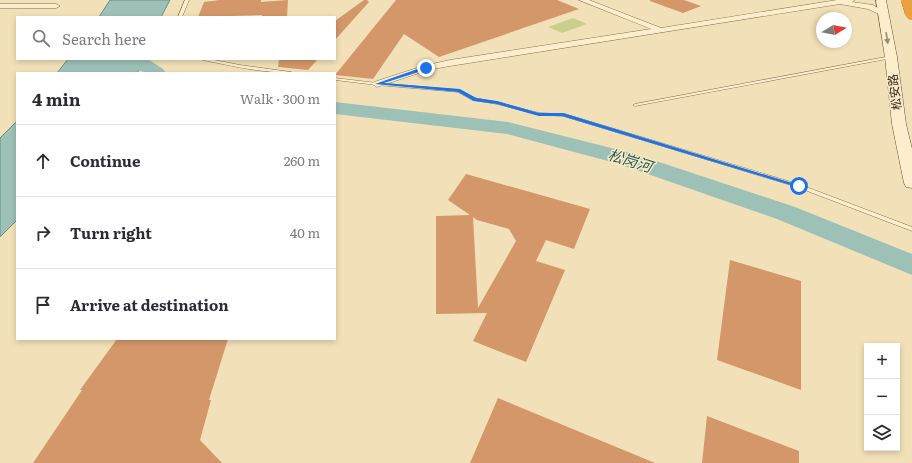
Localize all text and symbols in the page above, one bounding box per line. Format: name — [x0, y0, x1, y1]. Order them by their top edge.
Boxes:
north arrow — [816, 12, 852, 48]
search box — [16, 16, 336, 60]
icon: search — [30, 27, 52, 49]
text: Search here — [62, 27, 146, 50]
one-way arrow — [885, 32, 891, 45]
route end — [417, 59, 435, 77]
street label: 松安路 — [883, 73, 905, 111]
text: 4 min — [32, 86, 81, 111]
text: Walk · 300 m — [240, 89, 320, 108]
water label: 松岗河 — [606, 142, 658, 178]
text: Continue — [70, 149, 140, 172]
icon: ahead — [32, 150, 54, 172]
text: 260 m — [284, 151, 320, 170]
route start — [790, 177, 808, 195]
text: Turn right — [70, 221, 152, 244]
icon: right — [32, 222, 54, 244]
text: 40 m — [290, 223, 320, 242]
text: Arrive at destination — [70, 293, 229, 316]
icon: arrive — [32, 294, 54, 316]
map controls — [864, 343, 900, 451]
button: + — [864, 343, 900, 379]
button: − — [864, 379, 900, 415]
button: layers — [864, 415, 900, 451]

